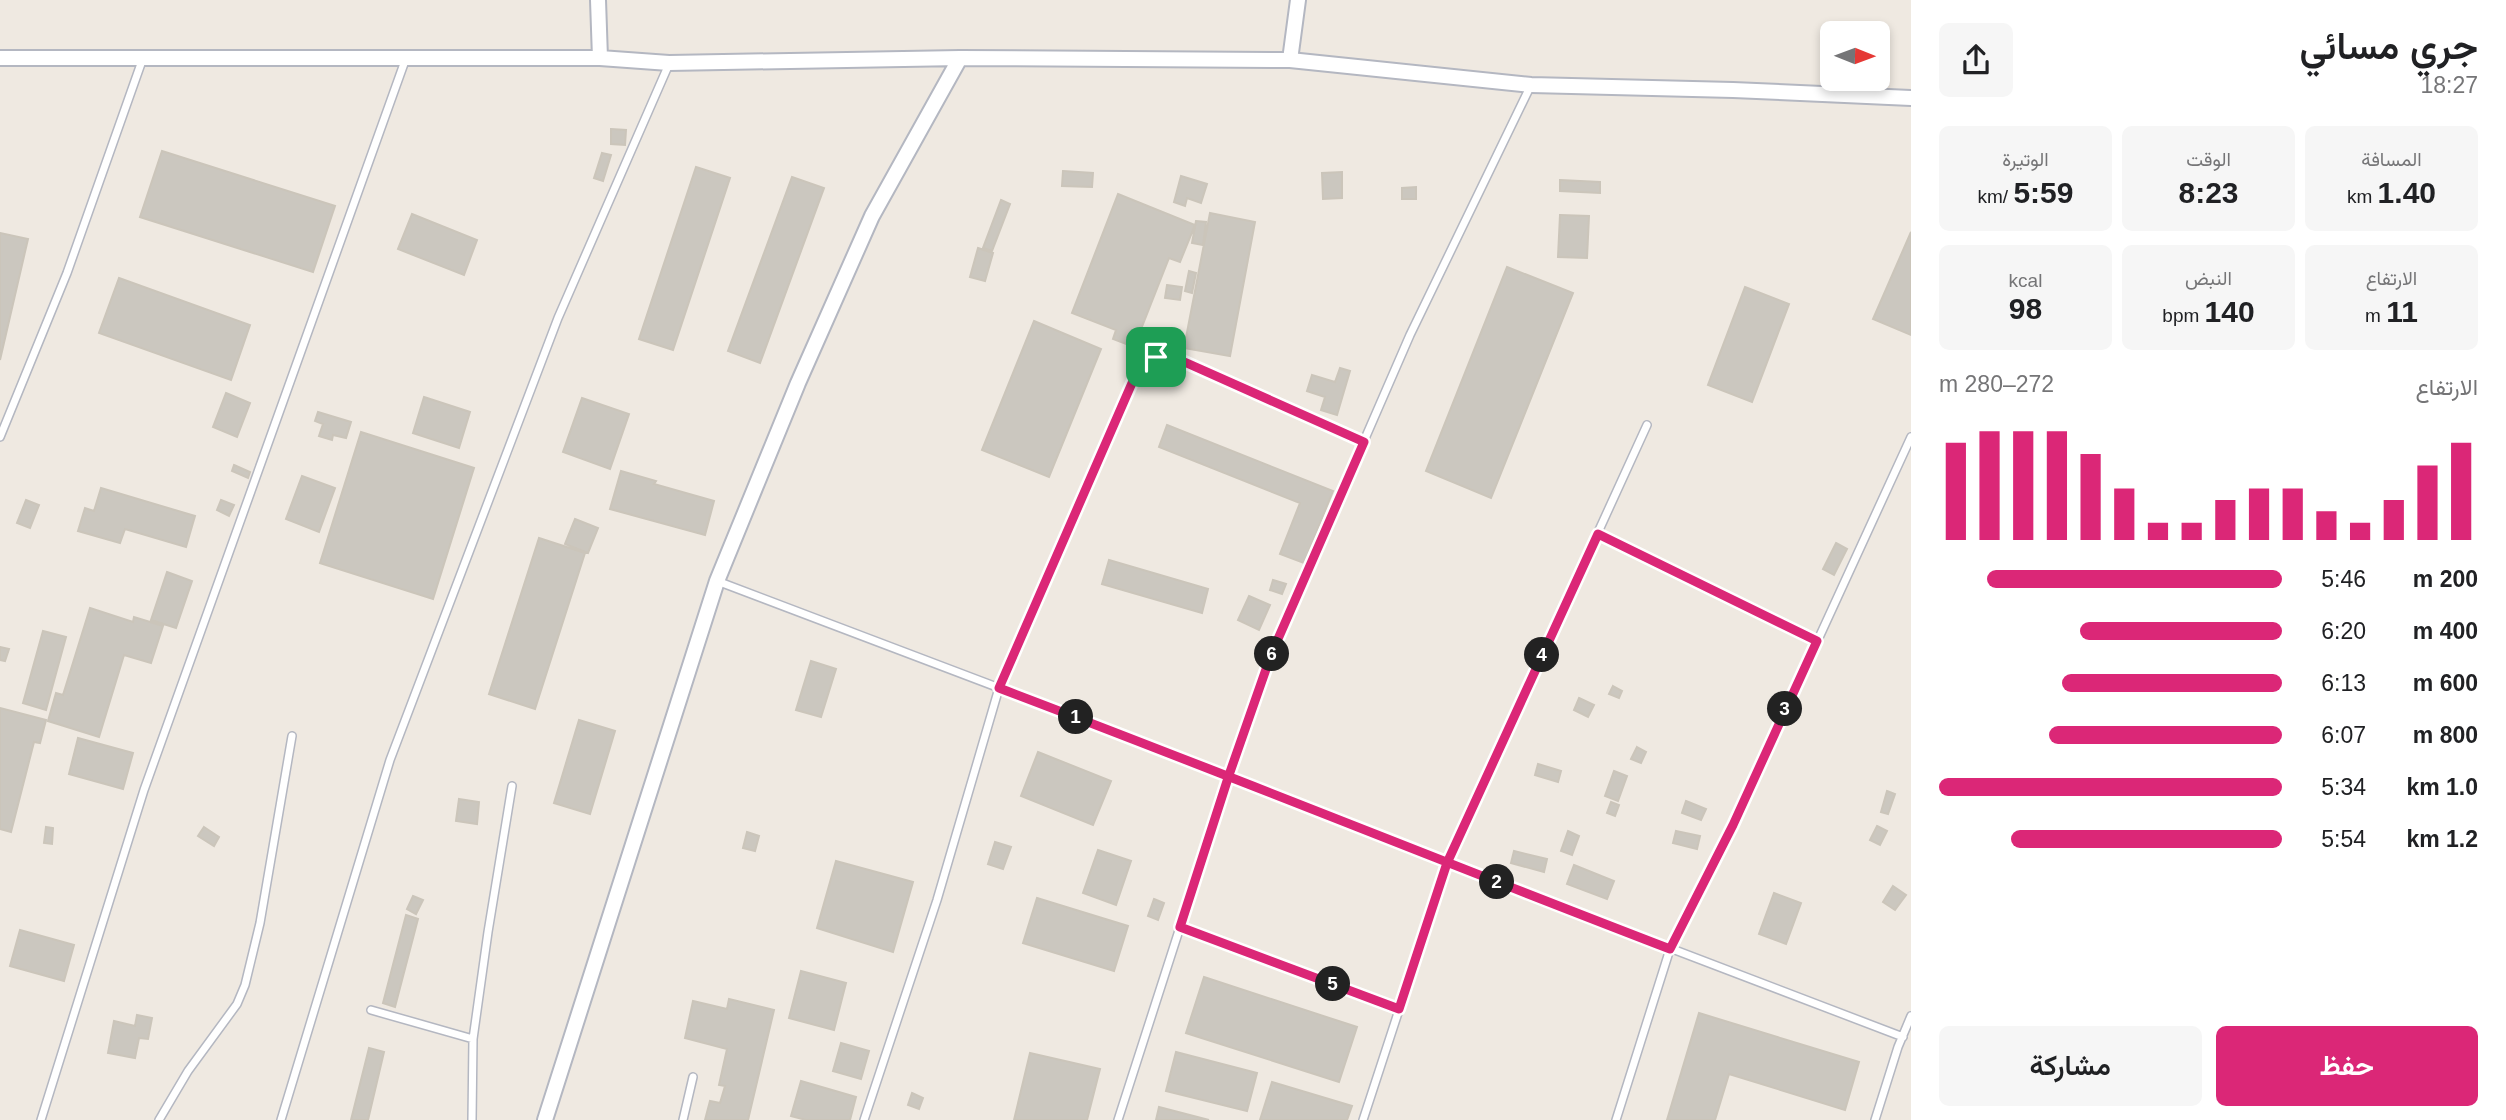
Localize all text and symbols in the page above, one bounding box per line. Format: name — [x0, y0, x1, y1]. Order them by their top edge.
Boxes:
north arrow — [1820, 21, 1890, 91]
map controls — [1820, 21, 1890, 91]
button: share — [1939, 23, 2013, 97]
text: جري مسائي — [2300, 25, 2478, 67]
text: 18:27 — [2420, 72, 2478, 98]
text: الوتيرة — [2002, 149, 2049, 170]
text: الوقت — [2186, 149, 2231, 170]
text: المسافة — [2361, 149, 2422, 170]
text: 5:59 — [2013, 176, 2073, 209]
text: 8:23 — [2178, 176, 2239, 209]
text: 1.40 — [2378, 176, 2436, 209]
text: /km — [1978, 186, 2013, 207]
text: km — [2347, 186, 2378, 207]
text: النبض — [2185, 268, 2232, 289]
text: الارتفاع — [2366, 268, 2417, 289]
text: kcal — [2009, 270, 2042, 291]
text: 98 — [2009, 292, 2042, 325]
text: 140 — [2205, 295, 2255, 328]
text: 11 — [2386, 295, 2418, 328]
text: bpm — [2162, 305, 2205, 326]
text: m — [2365, 305, 2386, 326]
pin — [1126, 327, 1186, 387]
icon: arrive — [1137, 338, 1175, 376]
text: 272–280 m — [1939, 371, 2054, 397]
text: الارتفاع — [2416, 374, 2478, 400]
text: 5:46 — [2321, 566, 2366, 592]
text: 200 m — [2413, 566, 2478, 592]
text: 6:20 — [2321, 618, 2366, 644]
text: 400 m — [2413, 618, 2478, 644]
pin: 6 — [1254, 636, 1290, 672]
pin: 4 — [1524, 638, 1560, 672]
text: 6 — [1266, 643, 1277, 664]
text: 4 — [1536, 644, 1547, 665]
text: 6:13 — [2321, 670, 2366, 696]
text: 600 m — [2413, 670, 2478, 696]
pin: 3 — [1768, 692, 1802, 726]
text: 3 — [1779, 698, 1790, 719]
pin: 1 — [1058, 700, 1094, 734]
text: 1 — [1070, 706, 1081, 727]
text: 6:07 — [2321, 722, 2366, 748]
text: 800 m — [2413, 722, 2478, 748]
text: 5:34 — [2321, 774, 2366, 800]
text: 1.0 km — [2406, 774, 2478, 800]
text: 5:54 — [2321, 826, 2366, 852]
text: 1.2 km — [2406, 826, 2478, 852]
pin: 2 — [1480, 864, 1514, 900]
text: 2 — [1491, 871, 1502, 892]
pin: 5 — [1316, 967, 1350, 1002]
text: 5 — [1327, 973, 1338, 994]
button: مشاركة — [1939, 1026, 2202, 1106]
button: حفظ — [2216, 1026, 2478, 1106]

